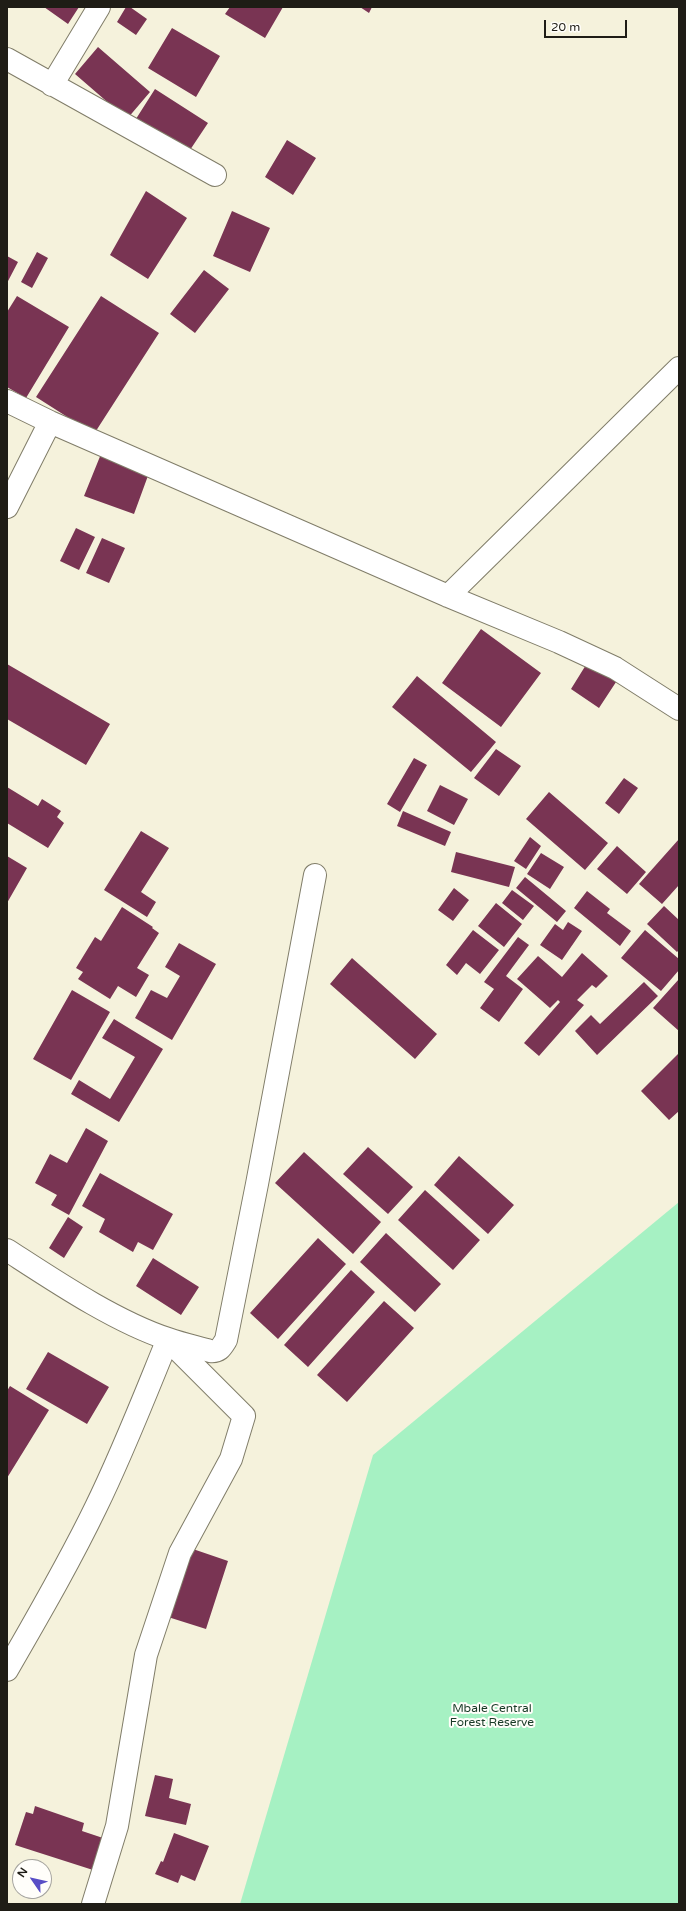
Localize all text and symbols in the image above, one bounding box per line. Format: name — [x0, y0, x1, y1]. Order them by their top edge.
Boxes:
scale bar — [546, 12, 629, 38]
text: 20 m — [551, 20, 580, 34]
park label: Mbale Central Forest Reserve — [450, 1702, 534, 1730]
north arrow — [12, 1859, 52, 1899]
text: N — [15, 1865, 30, 1880]

